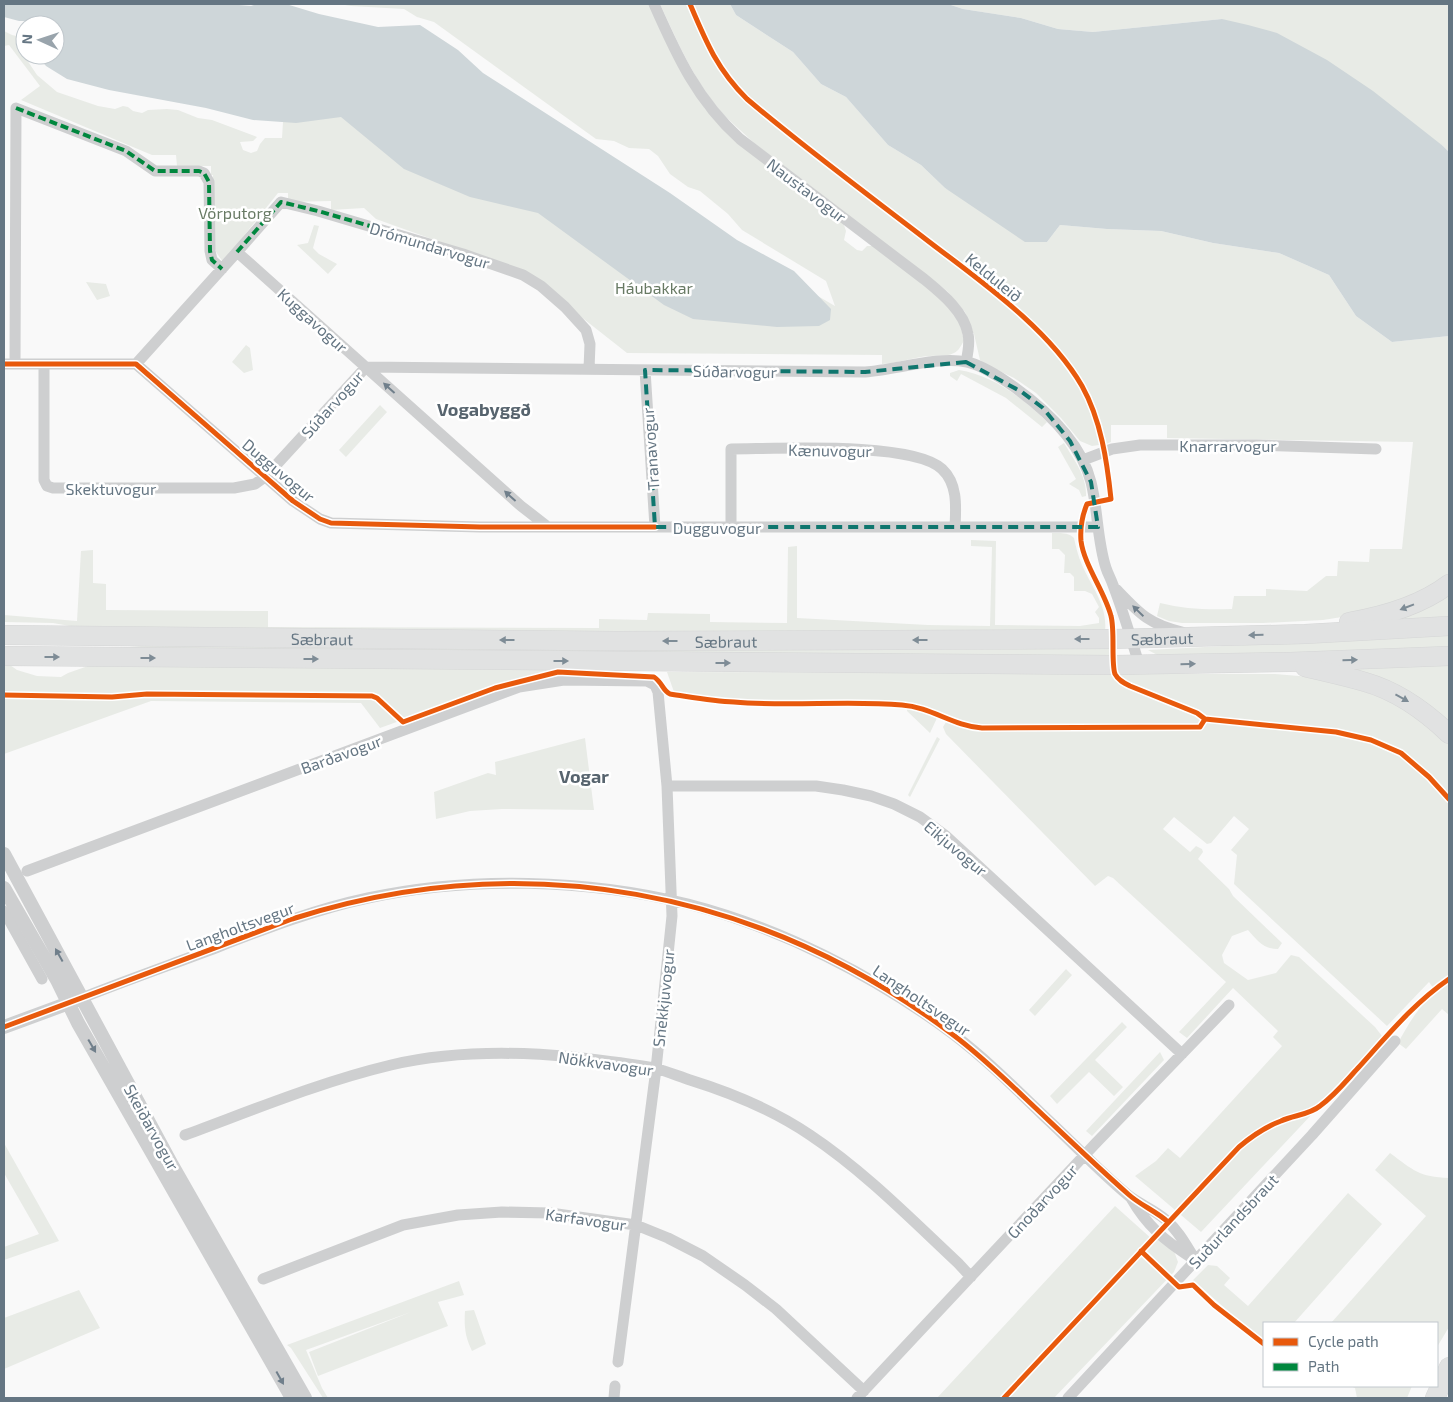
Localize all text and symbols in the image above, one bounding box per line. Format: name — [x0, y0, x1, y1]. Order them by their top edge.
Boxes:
north arrow — [15, 15, 65, 65]
text: N — [18, 34, 35, 45]
street label: Naustavogur — [764, 154, 851, 226]
park label: Vörputorg — [198, 203, 272, 222]
street label: Drómundarvogur — [368, 218, 493, 272]
street label: Kelduleið — [962, 249, 1026, 305]
park label: Háubakkar — [615, 278, 694, 297]
street label: Kuggavogur — [274, 284, 352, 357]
street label: Súðarvogur — [693, 361, 778, 381]
street label: Súðarvogur — [297, 366, 368, 442]
one-way arrow — [384, 382, 396, 394]
district label: Vogabyggð — [437, 398, 531, 420]
street label: Tranavogur — [638, 406, 662, 491]
street label: Dugguvogur — [239, 434, 320, 506]
street label: Knarrarvogur — [1179, 436, 1277, 455]
street label: Kænuvogur — [788, 440, 873, 460]
street label: Skektuvogur — [66, 479, 157, 498]
one-way arrow — [504, 491, 517, 502]
street label: Dugguvogur — [673, 518, 762, 537]
one-way arrow — [1399, 604, 1414, 611]
one-way arrow — [1132, 605, 1144, 617]
street label: Sæbraut — [1130, 627, 1193, 648]
street label: Sæbraut — [291, 628, 353, 648]
street label: Sæbraut — [695, 631, 757, 650]
one-way arrow — [1248, 631, 1264, 639]
one-way arrow — [1074, 635, 1090, 643]
one-way arrow — [499, 636, 515, 644]
one-way arrow — [912, 636, 928, 644]
one-way arrow — [662, 637, 678, 645]
one-way arrow — [44, 653, 60, 661]
one-way arrow — [141, 654, 157, 662]
one-way arrow — [303, 655, 319, 663]
one-way arrow — [1342, 655, 1358, 663]
one-way arrow — [553, 657, 569, 665]
one-way arrow — [716, 659, 732, 667]
one-way arrow — [1180, 660, 1196, 668]
one-way arrow — [1396, 694, 1409, 703]
street label: Barðavogur — [298, 730, 385, 777]
district label: Vogar — [559, 765, 609, 787]
street label: Eikjuvogur — [920, 816, 992, 881]
street label: Langholtsvegur — [183, 897, 297, 954]
one-way arrow — [55, 948, 64, 961]
street label: Snekkjuvogur — [648, 948, 679, 1048]
street label: Langholtsvegur — [869, 960, 975, 1040]
one-way arrow — [87, 1040, 96, 1053]
street label: Nökkvavogur — [557, 1047, 655, 1079]
street label: Skeiðarvogur — [121, 1081, 184, 1174]
street label: Gnoðarvogur — [1003, 1160, 1082, 1242]
street label: Suðurlandsbraut — [1184, 1170, 1282, 1272]
street label: Karfavogur — [544, 1204, 628, 1234]
legend — [1263, 1322, 1438, 1387]
text: Cycle path — [1308, 1332, 1379, 1350]
text: Path — [1308, 1357, 1339, 1375]
one-way arrow — [276, 1371, 285, 1384]

